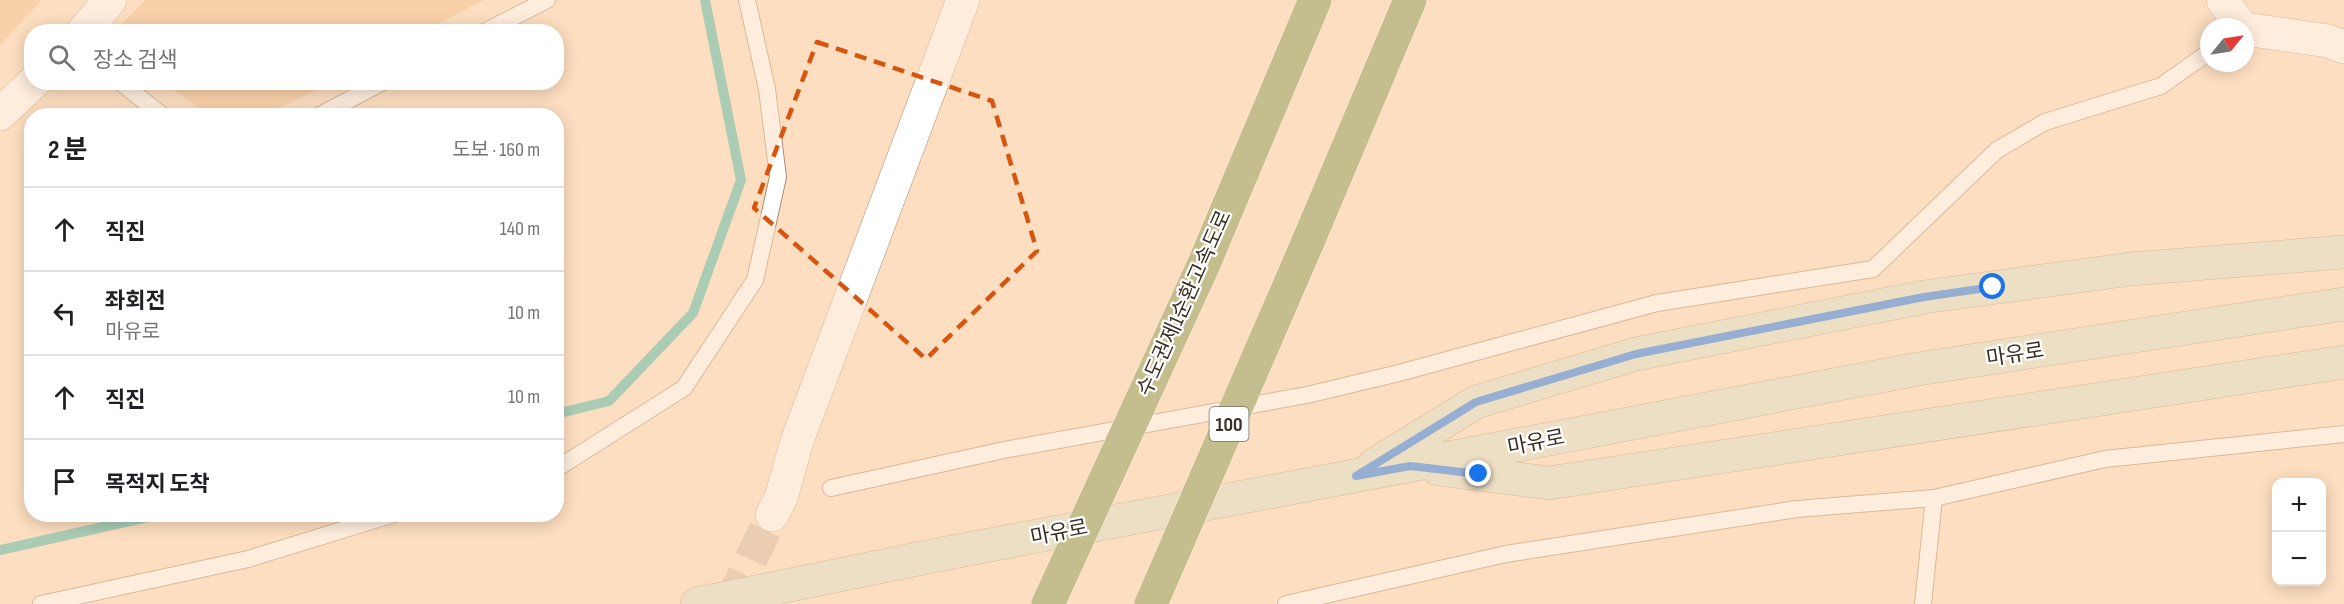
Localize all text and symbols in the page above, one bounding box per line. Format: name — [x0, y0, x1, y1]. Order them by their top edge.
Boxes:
north arrow — [2200, 18, 2254, 72]
search box — [24, 24, 564, 90]
icon: search — [45, 41, 78, 74]
text: 장소 검색 — [93, 47, 177, 74]
text: 2 분 — [48, 135, 87, 166]
text: 도보 · 160 m — [452, 138, 540, 162]
street label: 수도권제1순환고속도로 — [1132, 207, 1237, 400]
icon: ahead — [48, 213, 81, 246]
text: 140 m — [500, 217, 540, 241]
text: 직진 — [105, 219, 145, 246]
route start — [1979, 273, 2005, 299]
text: 좌회전 — [105, 288, 166, 315]
icon: left — [48, 297, 81, 330]
text: 10 m — [508, 301, 540, 325]
text: 마유로 — [105, 320, 160, 344]
street label: 마유로 — [1984, 338, 2046, 371]
icon: ahead — [48, 381, 81, 414]
text: 10 m — [508, 385, 540, 409]
text: 직진 — [105, 387, 145, 414]
road number: 100 — [1210, 407, 1248, 441]
street label: 마유로 — [1505, 425, 1567, 460]
route end — [1465, 460, 1491, 486]
icon: arrive — [48, 465, 81, 498]
text: 목적지 도착 — [105, 471, 210, 498]
map controls — [2272, 478, 2326, 586]
button: + — [2272, 478, 2326, 532]
street label: 마유로 — [1028, 515, 1090, 550]
button: − — [2272, 532, 2326, 586]

